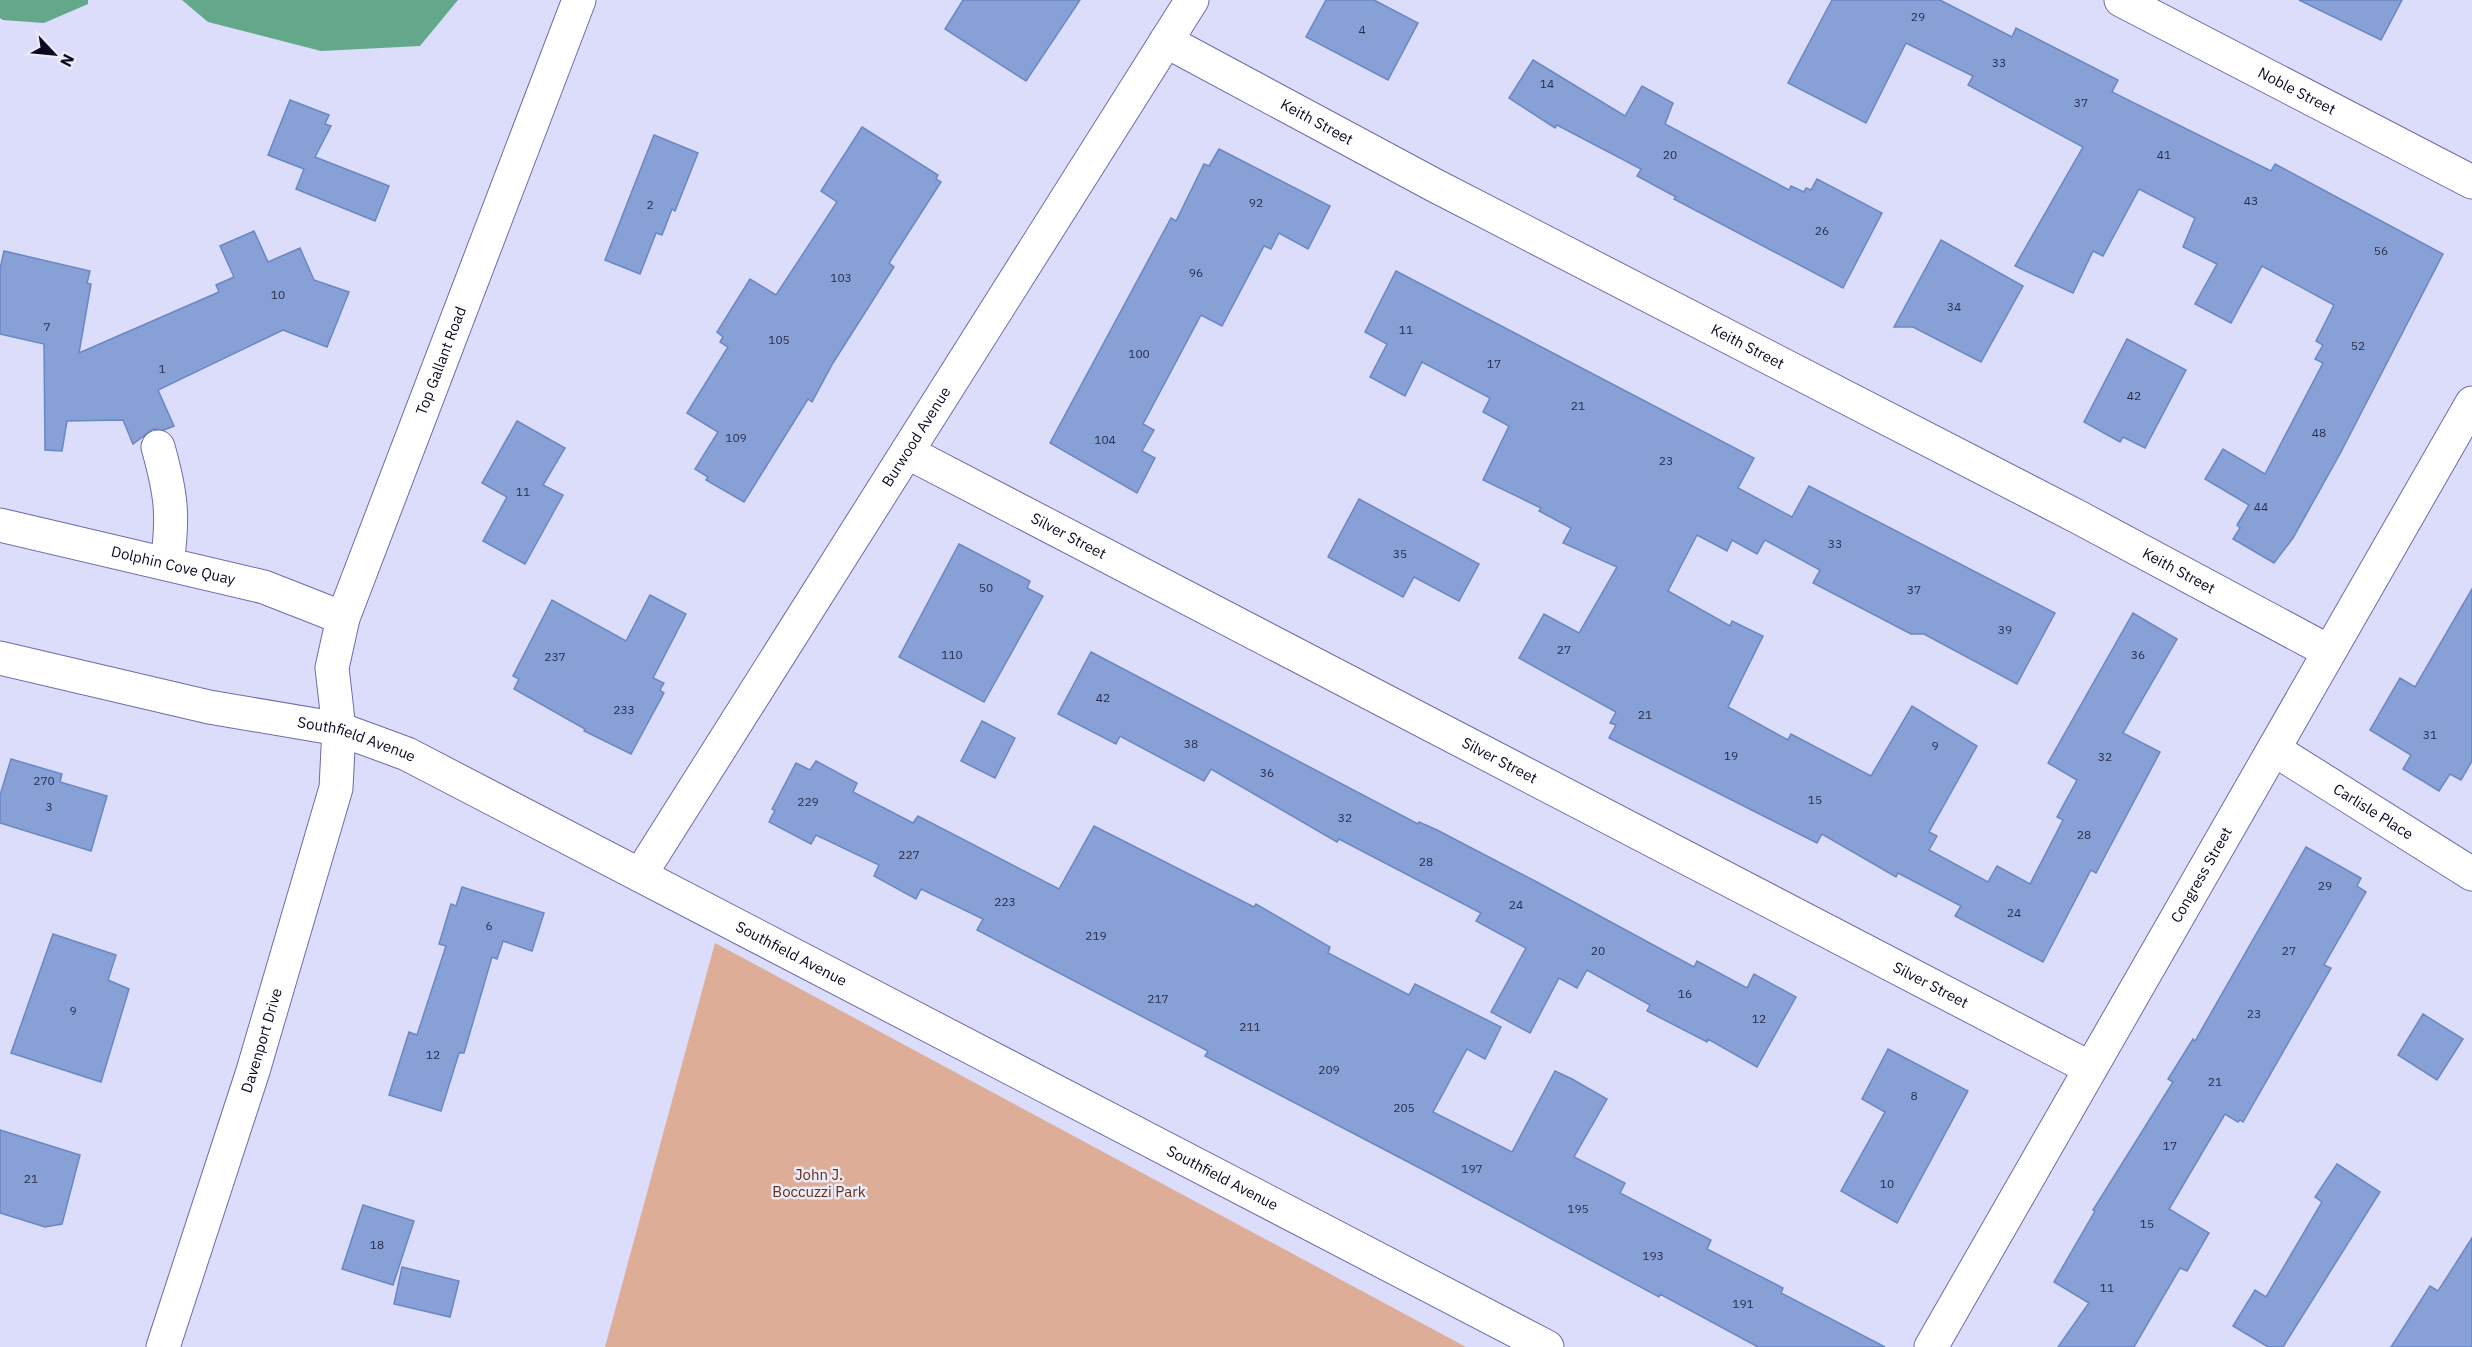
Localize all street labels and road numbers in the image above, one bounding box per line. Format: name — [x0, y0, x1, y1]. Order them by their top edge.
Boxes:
street label: Noble Street — [2255, 63, 2339, 119]
street label: Keith Street — [1277, 94, 1356, 149]
street label: Top Gallant Road — [411, 304, 470, 418]
street label: Keith Street — [1708, 319, 1788, 373]
street label: Burwood Avenue — [877, 383, 955, 490]
street label: Silver Street — [1028, 508, 1109, 563]
street label: Dolphin Cove Quay — [109, 541, 238, 589]
street label: Keith Street — [2139, 543, 2219, 598]
street label: Southfield Avenue — [296, 712, 419, 766]
street label: Silver Street — [1459, 733, 1541, 787]
street label: Carlisle Place — [2330, 779, 2417, 844]
street label: Congress Street — [2166, 824, 2236, 926]
street label: Southfield Avenue — [733, 917, 850, 990]
street label: Silver Street — [1890, 957, 1972, 1012]
street label: Davenport Drive — [237, 986, 286, 1095]
street label: Southfield Avenue — [1164, 1141, 1281, 1214]

